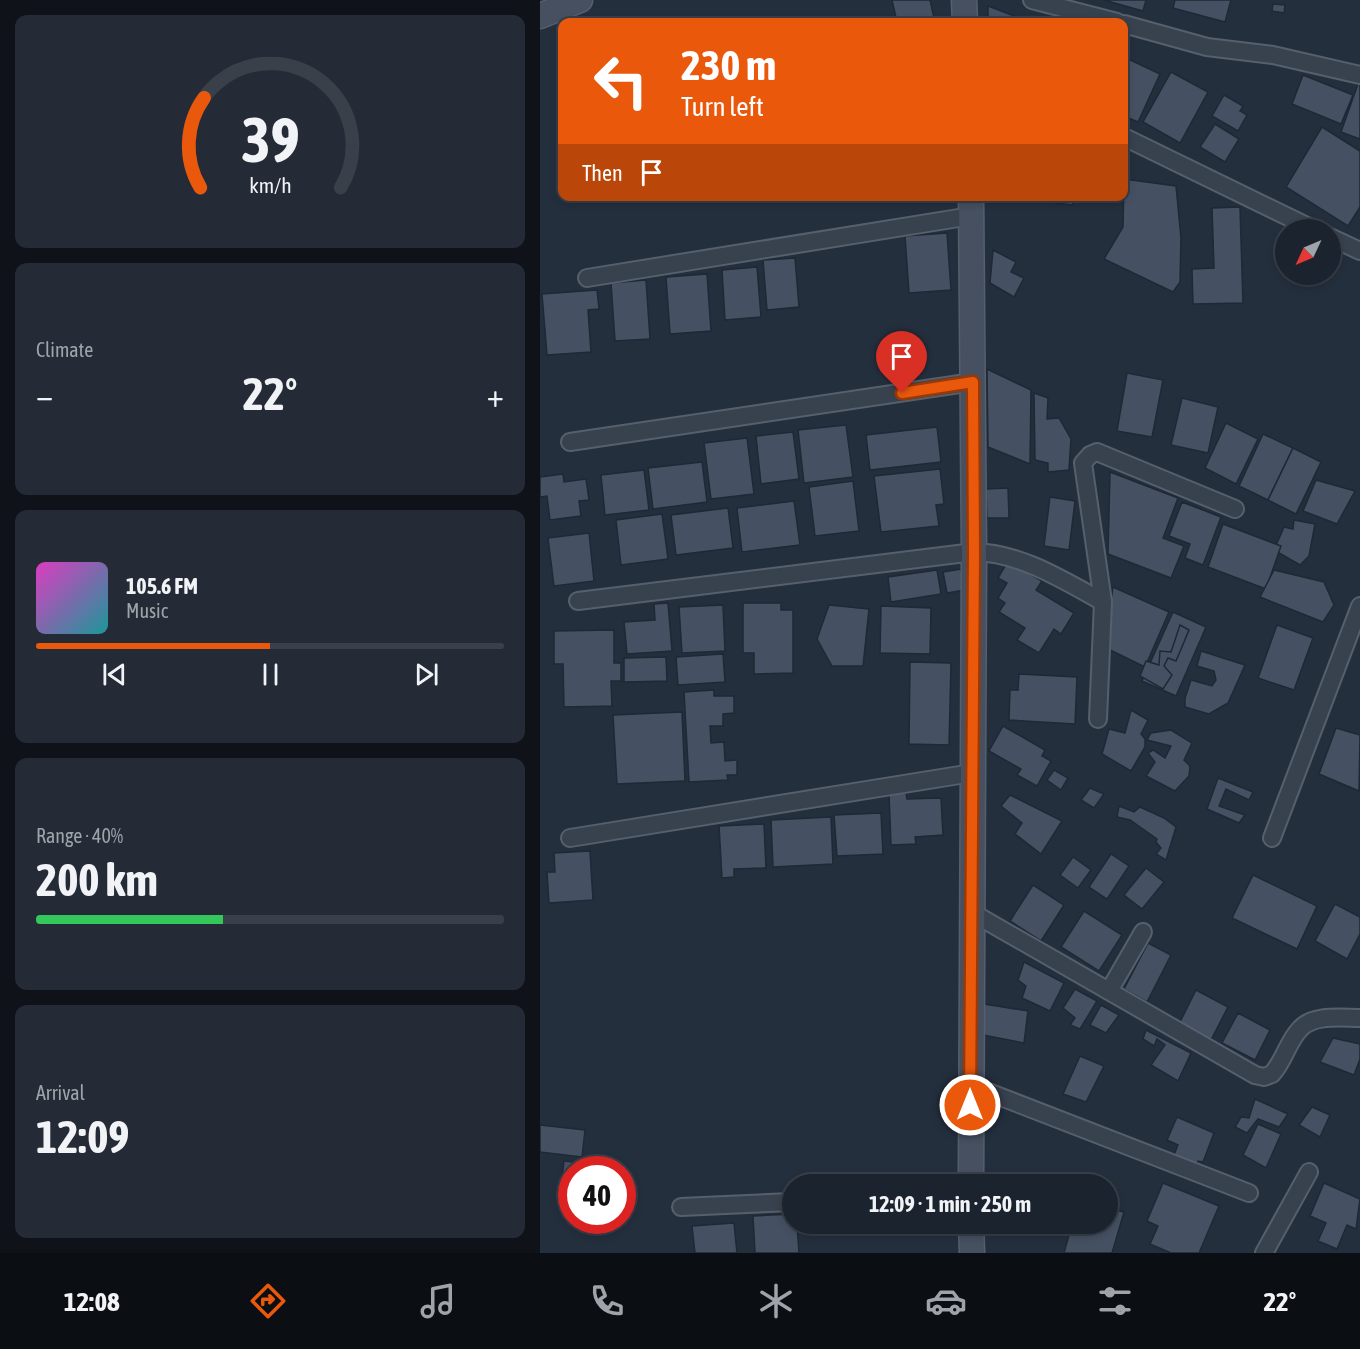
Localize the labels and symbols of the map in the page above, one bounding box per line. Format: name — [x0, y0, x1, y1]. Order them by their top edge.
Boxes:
north arrow — [1275, 219, 1341, 285]
pin — [876, 331, 927, 393]
position arrow — [938, 1073, 1002, 1137]
speed limit sign: 40 — [558, 1156, 636, 1234]

